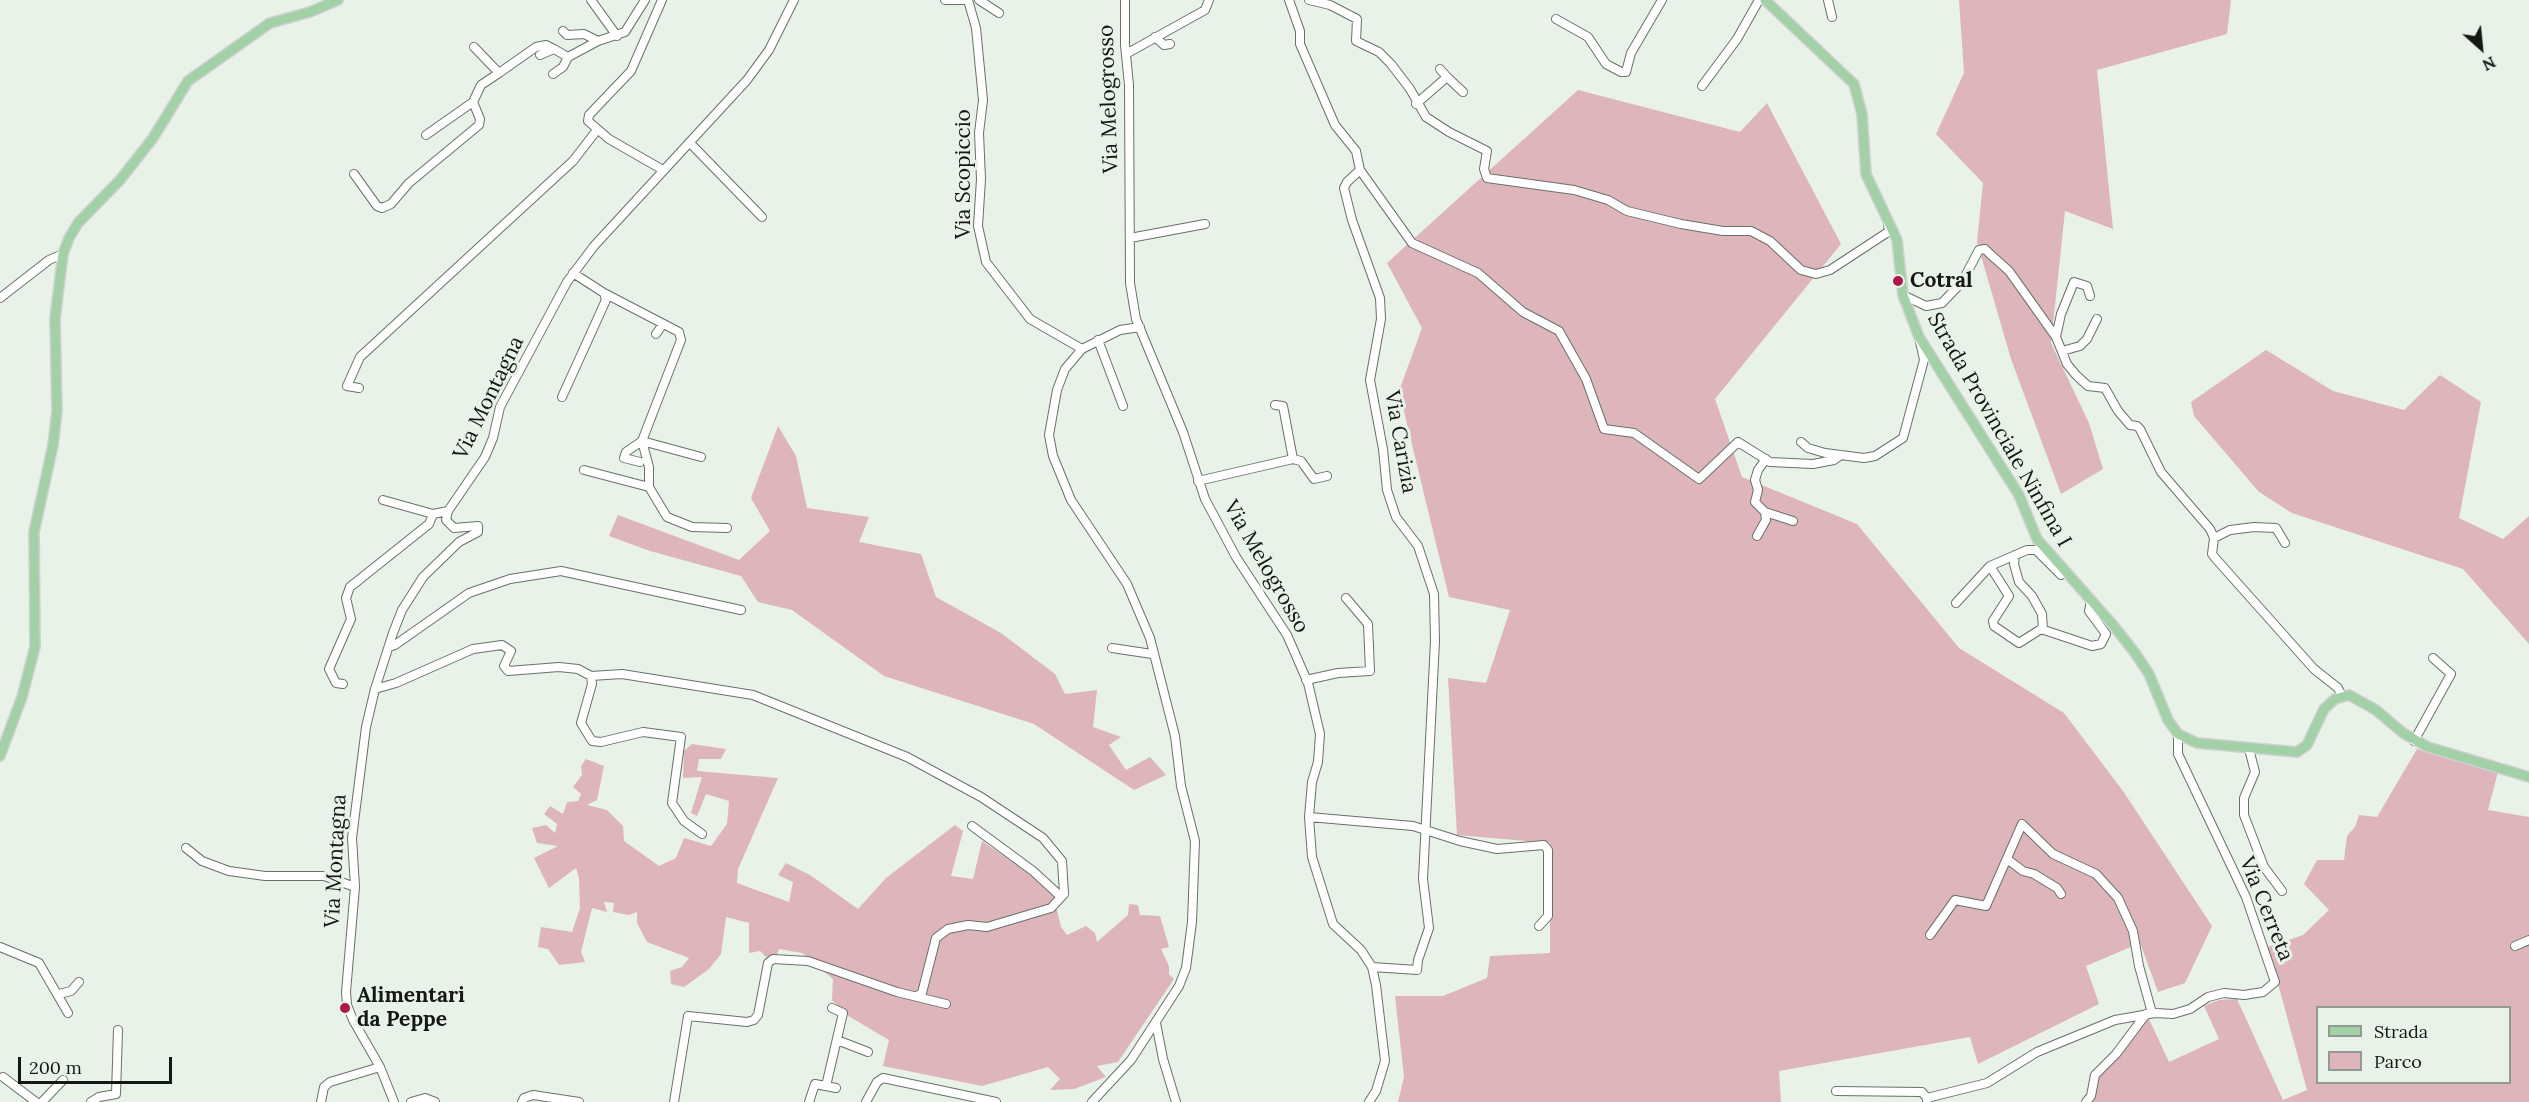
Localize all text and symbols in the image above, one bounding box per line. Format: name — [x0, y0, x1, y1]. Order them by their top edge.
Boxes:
north arrow — [2451, 18, 2511, 78]
street label: Via Melogrosso — [1094, 24, 1124, 174]
text: N — [2479, 52, 2499, 76]
street label: Via Scopiccio — [951, 109, 977, 239]
place label: Cotral — [1910, 268, 1973, 294]
marker: Cotral — [1891, 274, 1905, 288]
street label: Strada Provinciale Ninfina I — [1922, 308, 2076, 552]
street label: Via Montagna — [448, 332, 530, 464]
street label: Via Carizia — [1379, 389, 1421, 495]
street label: Via Melogrosso — [1218, 496, 1314, 638]
street label: Via Montagna — [320, 794, 352, 928]
street label: Via Cerreta — [2234, 853, 2298, 965]
place label: Alimentari da Peppe — [357, 983, 465, 1033]
marker: Alimentari da Peppe — [338, 1001, 352, 1015]
legend — [2316, 1006, 2511, 1084]
text: Strada — [2374, 1020, 2428, 1043]
scale bar — [21, 1045, 176, 1083]
text: Parco — [2374, 1050, 2422, 1073]
text: 200 m — [29, 1056, 82, 1079]

